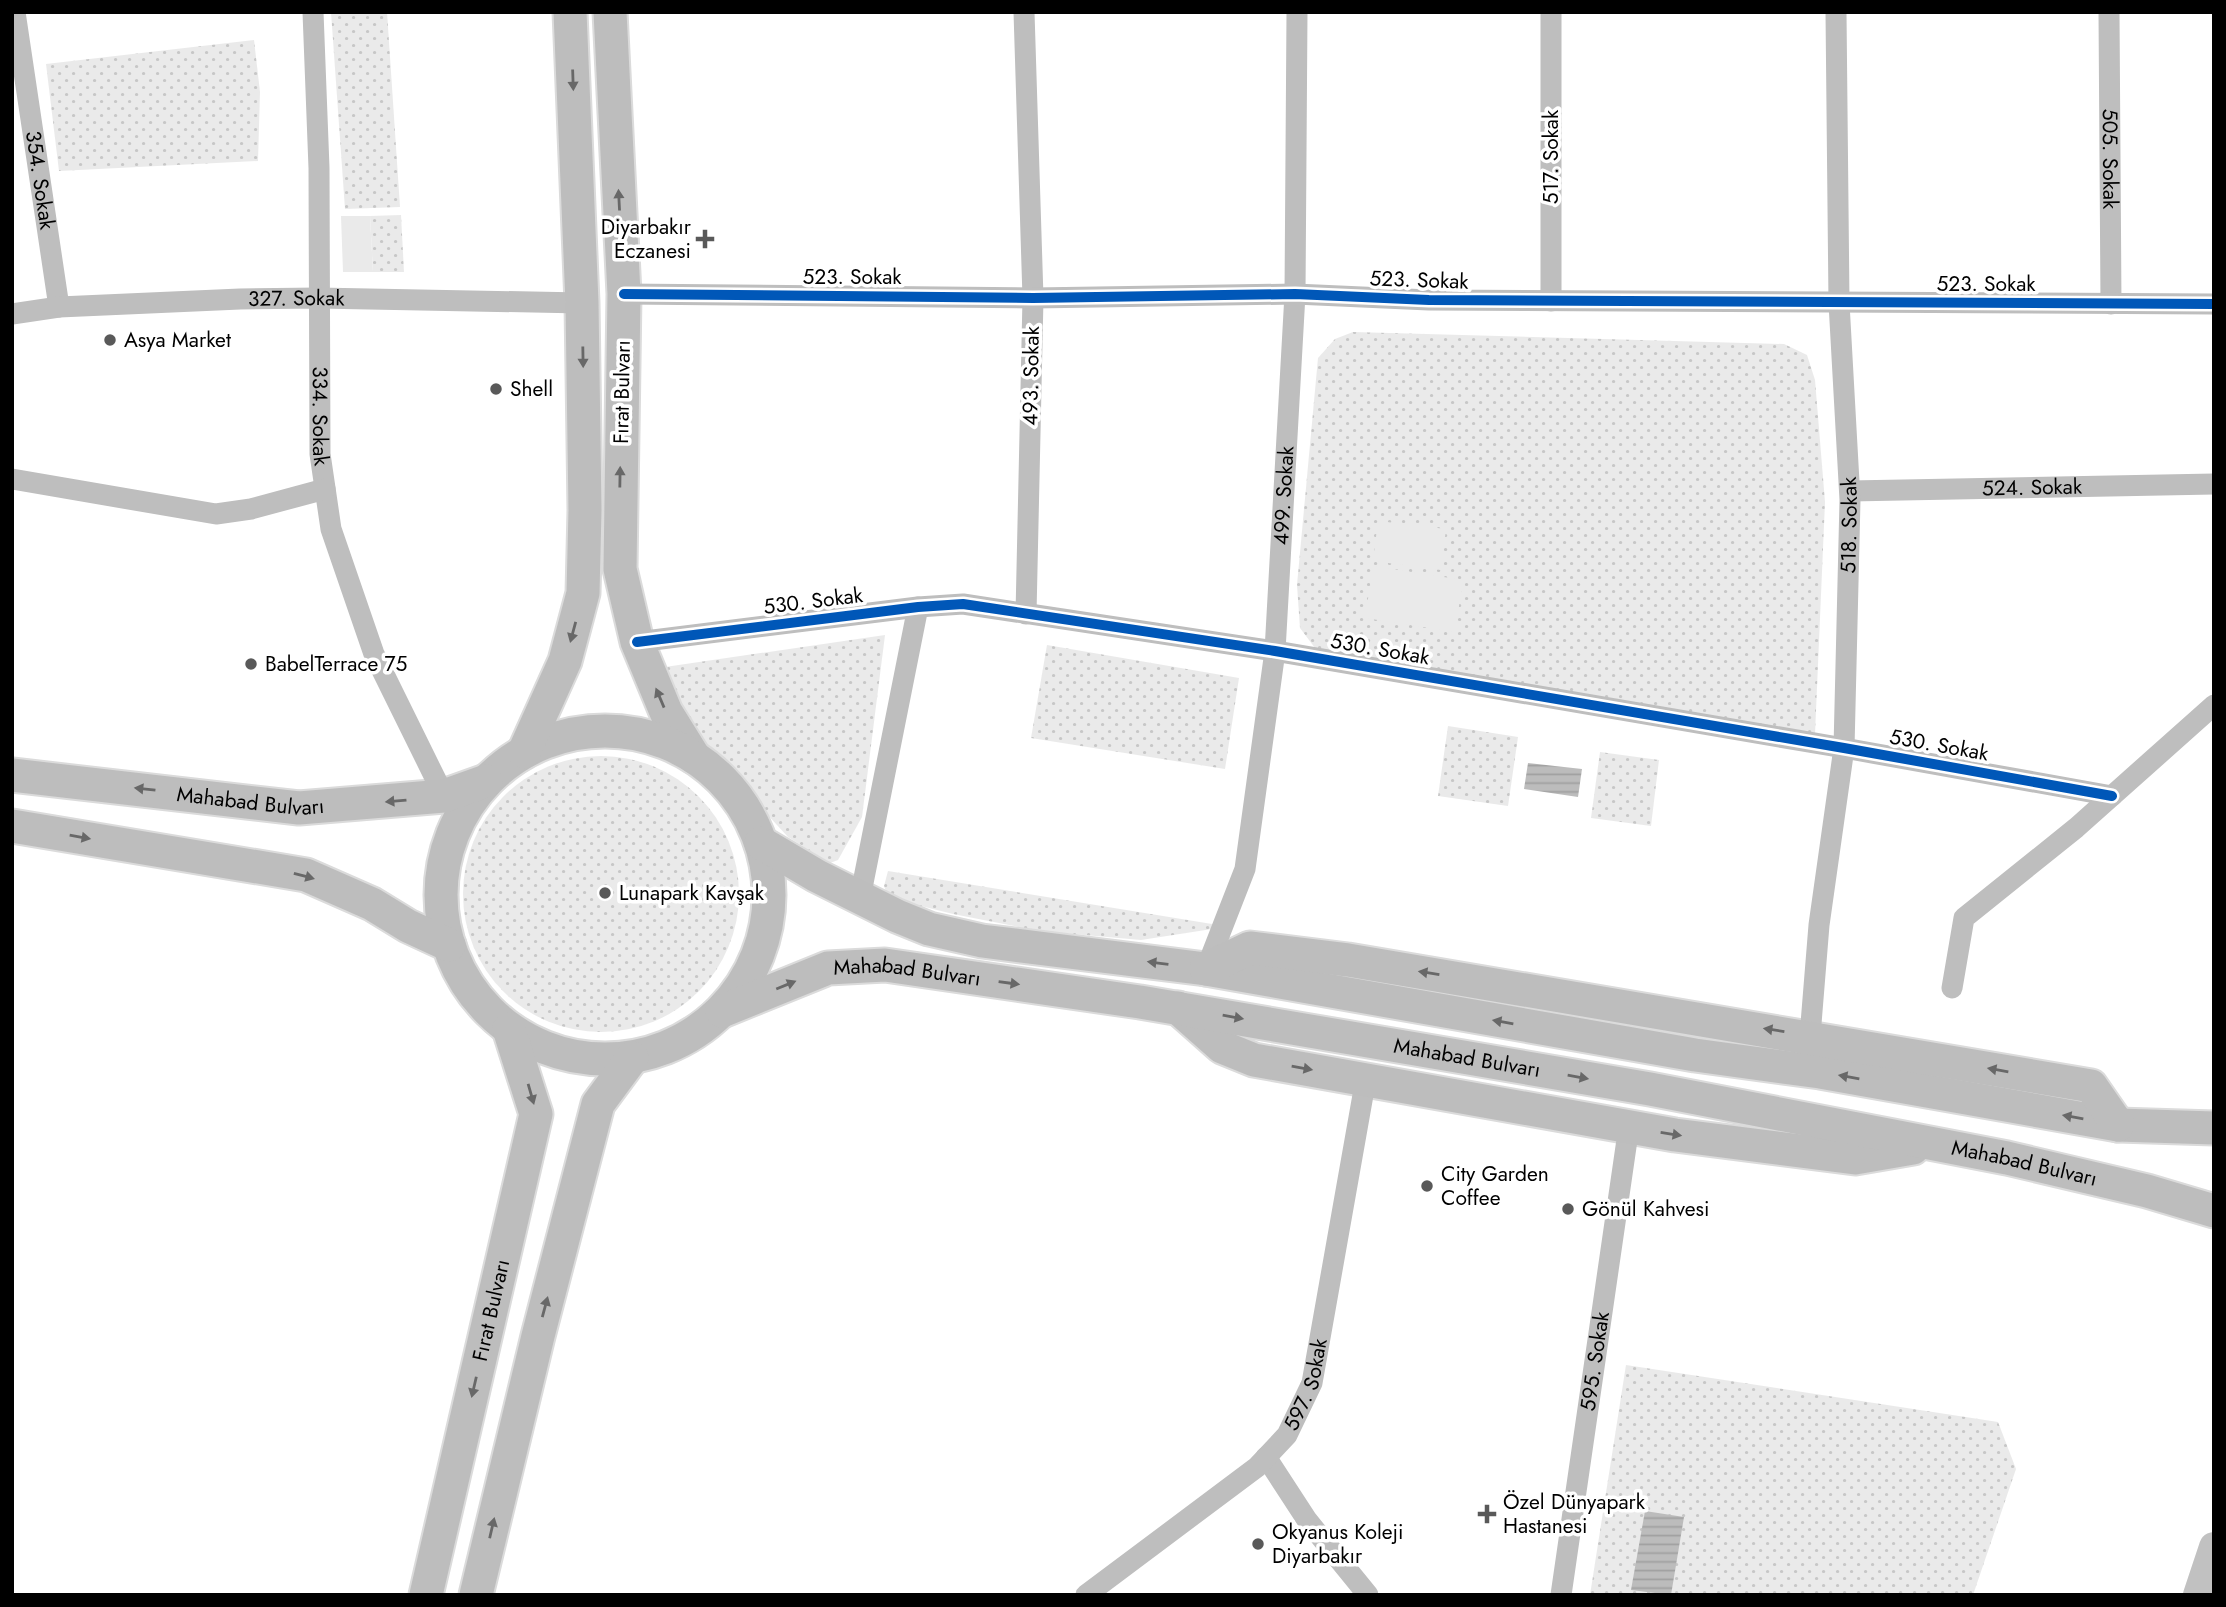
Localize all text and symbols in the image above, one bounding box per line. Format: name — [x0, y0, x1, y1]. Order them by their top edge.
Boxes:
one-way arrow — [567, 70, 578, 92]
street label: 517. Sokak — [1536, 109, 1566, 204]
street label: 505. Sokak — [2095, 109, 2125, 210]
street label: 354. Sokak — [18, 129, 62, 232]
one-way arrow — [614, 189, 625, 211]
place label: Diyarbakır Eczanesi — [601, 212, 692, 266]
marker: Diyarbakır Eczanesi — [697, 231, 713, 247]
street label: 523. Sokak — [802, 262, 902, 292]
street label: 523. Sokak — [1369, 263, 1470, 297]
street label: 523. Sokak — [1936, 269, 2036, 299]
street label: 327. Sokak — [248, 283, 346, 314]
place label: Asya Market — [124, 325, 231, 355]
street label: 493. Sokak — [1015, 325, 1047, 426]
marker: Asya Market — [102, 332, 118, 348]
street label: Fırat Bulvarı — [606, 340, 638, 444]
one-way arrow — [577, 346, 589, 368]
street label: 334. Sokak — [305, 366, 337, 468]
place label: Shell — [510, 374, 553, 404]
marker: Shell — [488, 381, 504, 397]
street label: 499. Sokak — [1266, 445, 1301, 546]
one-way arrow — [615, 465, 626, 487]
street label: 524. Sokak — [1982, 472, 2083, 503]
street label: 518. Sokak — [1833, 475, 1865, 574]
street label: 530. Sokak — [762, 580, 865, 622]
one-way arrow — [567, 621, 578, 643]
street label: 530. Sokak — [1328, 626, 1433, 673]
place label: BabelTerrace 75 — [265, 649, 407, 679]
marker: BabelTerrace 75 — [243, 656, 259, 672]
one-way arrow — [654, 687, 665, 708]
street label: 530. Sokak — [1887, 722, 1992, 769]
street label: Mahabad Bulvarı — [175, 779, 325, 823]
one-way arrow — [134, 784, 156, 795]
one-way arrow — [385, 796, 407, 807]
one-way arrow — [69, 832, 91, 843]
one-way arrow — [293, 871, 315, 882]
place label: Lunapark Kavşak — [619, 878, 765, 908]
marker: Lunapark Kavşak — [597, 885, 613, 901]
street label: Mahabad Bulvarı — [833, 950, 983, 994]
one-way arrow — [1147, 958, 1169, 969]
one-way arrow — [1417, 967, 1439, 978]
one-way arrow — [998, 977, 1020, 988]
one-way arrow — [775, 980, 796, 991]
one-way arrow — [1222, 1012, 1244, 1023]
one-way arrow — [1492, 1016, 1514, 1027]
one-way arrow — [1763, 1024, 1785, 1035]
street label: Mahabad Bulvarı — [1392, 1031, 1543, 1085]
one-way arrow — [1291, 1063, 1313, 1074]
one-way arrow — [1987, 1064, 2009, 1075]
one-way arrow — [1838, 1071, 1860, 1082]
one-way arrow — [1567, 1072, 1589, 1083]
one-way arrow — [526, 1083, 536, 1104]
one-way arrow — [2062, 1111, 2084, 1122]
one-way arrow — [1660, 1129, 1682, 1140]
street label: Mahabad Bulvarı — [1949, 1133, 2100, 1194]
place label: City Garden Coffee — [1441, 1159, 1549, 1213]
marker: City Garden Coffee — [1419, 1178, 1435, 1194]
place label: Gönül Kahvesi — [1582, 1194, 1709, 1224]
marker: Gönül Kahvesi — [1560, 1201, 1576, 1217]
street label: Fırat Bulvarı — [465, 1256, 517, 1364]
one-way arrow — [540, 1296, 551, 1318]
street label: 595. Sokak — [1573, 1309, 1617, 1413]
street label: 597. Sokak — [1276, 1335, 1335, 1436]
one-way arrow — [468, 1376, 479, 1398]
place label: Özel Dünyapark Hastanesi — [1503, 1487, 1646, 1541]
marker: Özel Dünyapark Hastanesi — [1477, 1504, 1497, 1524]
one-way arrow — [487, 1517, 498, 1539]
place label: Okyanus Koleji Diyarbakır — [1272, 1517, 1403, 1571]
marker: Okyanus Koleji Diyarbakır — [1250, 1536, 1266, 1552]

